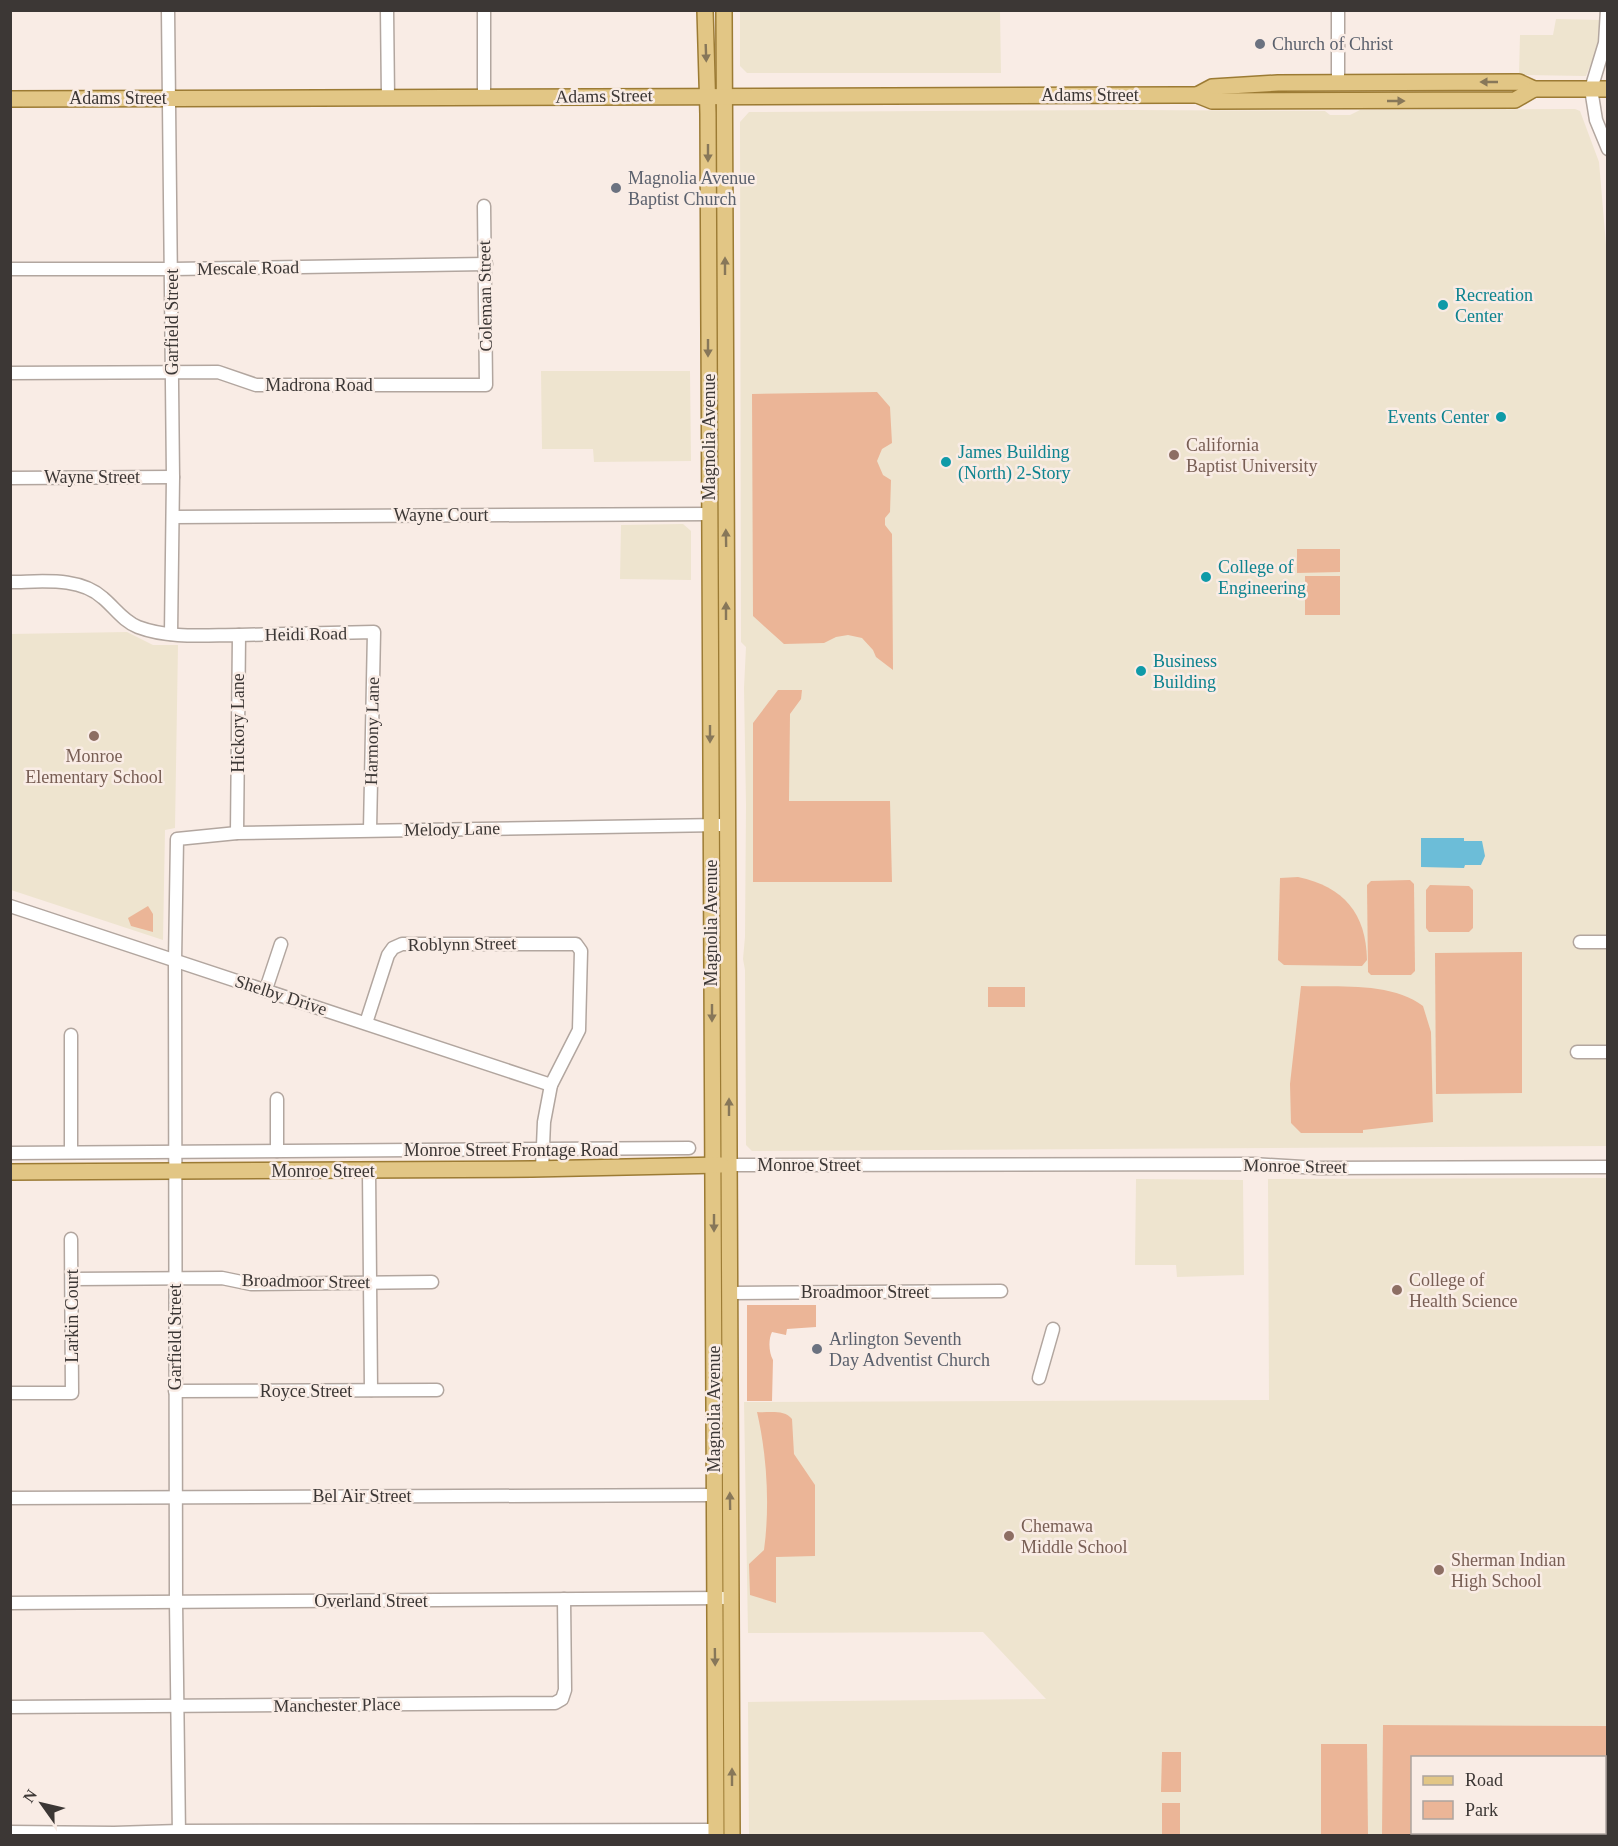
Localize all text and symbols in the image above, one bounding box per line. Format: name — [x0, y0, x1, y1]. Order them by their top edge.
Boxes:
place label: Church of Christ — [1272, 34, 1393, 54]
marker: Church of Christ — [1253, 37, 1267, 51]
one-way arrow — [702, 43, 711, 62]
one-way arrow — [1480, 77, 1499, 87]
street label: Adams Street — [555, 85, 653, 107]
street label: Adams Street — [1041, 85, 1139, 105]
street label: Adams Street — [69, 88, 167, 108]
one-way arrow — [1386, 96, 1405, 106]
one-way arrow — [703, 144, 713, 163]
place label: Magnolia Avenue Baptist Church — [628, 168, 755, 209]
marker: Magnolia Avenue Baptist Church — [609, 181, 623, 195]
street label: Coleman Street — [474, 240, 496, 352]
one-way arrow — [720, 256, 730, 275]
street label: Mescale Road — [197, 257, 299, 279]
street label: Garfield Street — [162, 269, 182, 375]
place label: Recreation Center — [1455, 285, 1533, 326]
marker: Recreation Center — [1436, 298, 1450, 312]
one-way arrow — [703, 339, 713, 358]
street label: Magnolia Avenue — [699, 373, 719, 501]
street label: Madrona Road — [265, 375, 373, 395]
place label: Events Center — [1388, 407, 1489, 427]
marker: Events Center — [1494, 410, 1508, 424]
place label: California Baptist University — [1186, 435, 1318, 476]
place label: James Building (North) 2-Story — [958, 442, 1070, 484]
marker: California Baptist University — [1167, 448, 1181, 462]
marker: James Building (North) 2-Story — [939, 455, 953, 469]
street label: Wayne Street — [44, 467, 140, 487]
street label: Wayne Court — [393, 505, 489, 525]
one-way arrow — [722, 528, 731, 547]
place label: College of Engineering — [1218, 557, 1306, 598]
marker: College of Engineering — [1199, 570, 1213, 584]
one-way arrow — [722, 602, 731, 621]
street label: Heidi Road — [265, 623, 347, 645]
place label: Business Building — [1153, 651, 1217, 692]
marker: Business Building — [1134, 664, 1148, 678]
street label: Hickory Lane — [228, 673, 248, 773]
street label: Harmony Lane — [361, 677, 383, 785]
one-way arrow — [705, 724, 715, 743]
marker: Monroe Elementary School — [87, 729, 101, 743]
place label: Monroe Elementary School — [25, 746, 163, 787]
street label: Melody Lane — [404, 818, 500, 840]
street label: Magnolia Avenue — [701, 859, 721, 987]
street label: Roblynn Street — [408, 933, 516, 955]
street label: Shelby Drive — [233, 971, 330, 1019]
one-way arrow — [707, 1003, 717, 1022]
one-way arrow — [724, 1097, 734, 1116]
street label: Monroe Street Frontage Road — [404, 1140, 618, 1160]
street label: Monroe Street — [757, 1155, 861, 1175]
street label: Monroe Street — [1243, 1155, 1347, 1177]
street label: Monroe Street — [271, 1161, 375, 1181]
one-way arrow — [709, 1214, 719, 1233]
street label: Larkin Court — [62, 1269, 82, 1363]
street label: Broadmoor Street — [242, 1270, 370, 1292]
place label: College of Health Science — [1409, 1270, 1517, 1311]
street label: Broadmoor Street — [801, 1282, 929, 1302]
marker: College of Health Science — [1390, 1283, 1404, 1297]
street label: Garfield Street — [165, 1284, 185, 1390]
place label: Arlington Seventh Day Adventist Church — [829, 1329, 990, 1370]
marker: Arlington Seventh Day Adventist Church — [810, 1342, 824, 1356]
street label: Magnolia Avenue — [704, 1345, 724, 1473]
street label: Royce Street — [260, 1381, 352, 1401]
street label: Bel Air Street — [313, 1486, 411, 1506]
one-way arrow — [725, 1491, 735, 1510]
place label: Chemawa Middle School — [1021, 1516, 1128, 1557]
marker: Chemawa Middle School — [1002, 1529, 1016, 1543]
place label: Sherman Indian High School — [1451, 1550, 1565, 1591]
marker: Sherman Indian High School — [1432, 1563, 1446, 1577]
street label: Overland Street — [314, 1591, 428, 1611]
one-way arrow — [710, 1647, 720, 1666]
street label: Manchester Place — [273, 1694, 401, 1716]
legend — [1411, 1756, 1606, 1834]
one-way arrow — [727, 1768, 737, 1787]
text: Road — [1465, 1770, 1503, 1790]
north arrow — [12, 1774, 72, 1834]
text: N — [20, 1786, 41, 1805]
text: Park — [1465, 1800, 1498, 1820]

